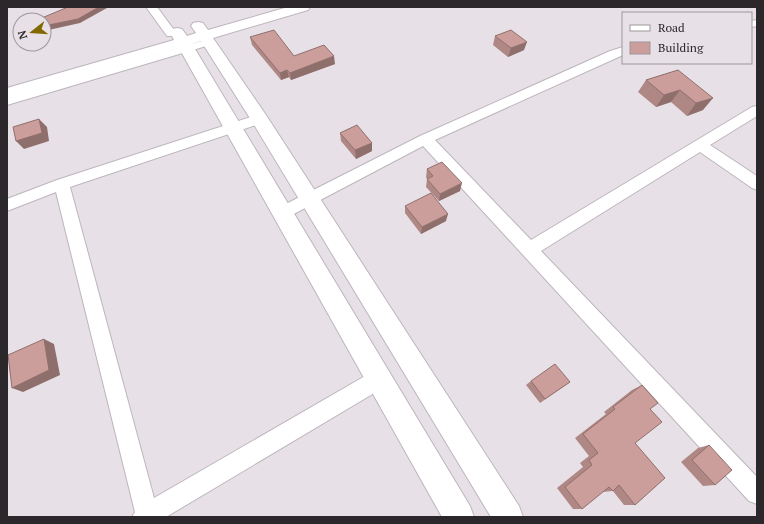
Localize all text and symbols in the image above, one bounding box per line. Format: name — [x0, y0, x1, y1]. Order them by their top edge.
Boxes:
north arrow — [12, 12, 52, 52]
legend — [622, 12, 752, 64]
text: Road — [658, 20, 685, 35]
text: N — [14, 28, 30, 41]
text: Building — [658, 40, 704, 55]

